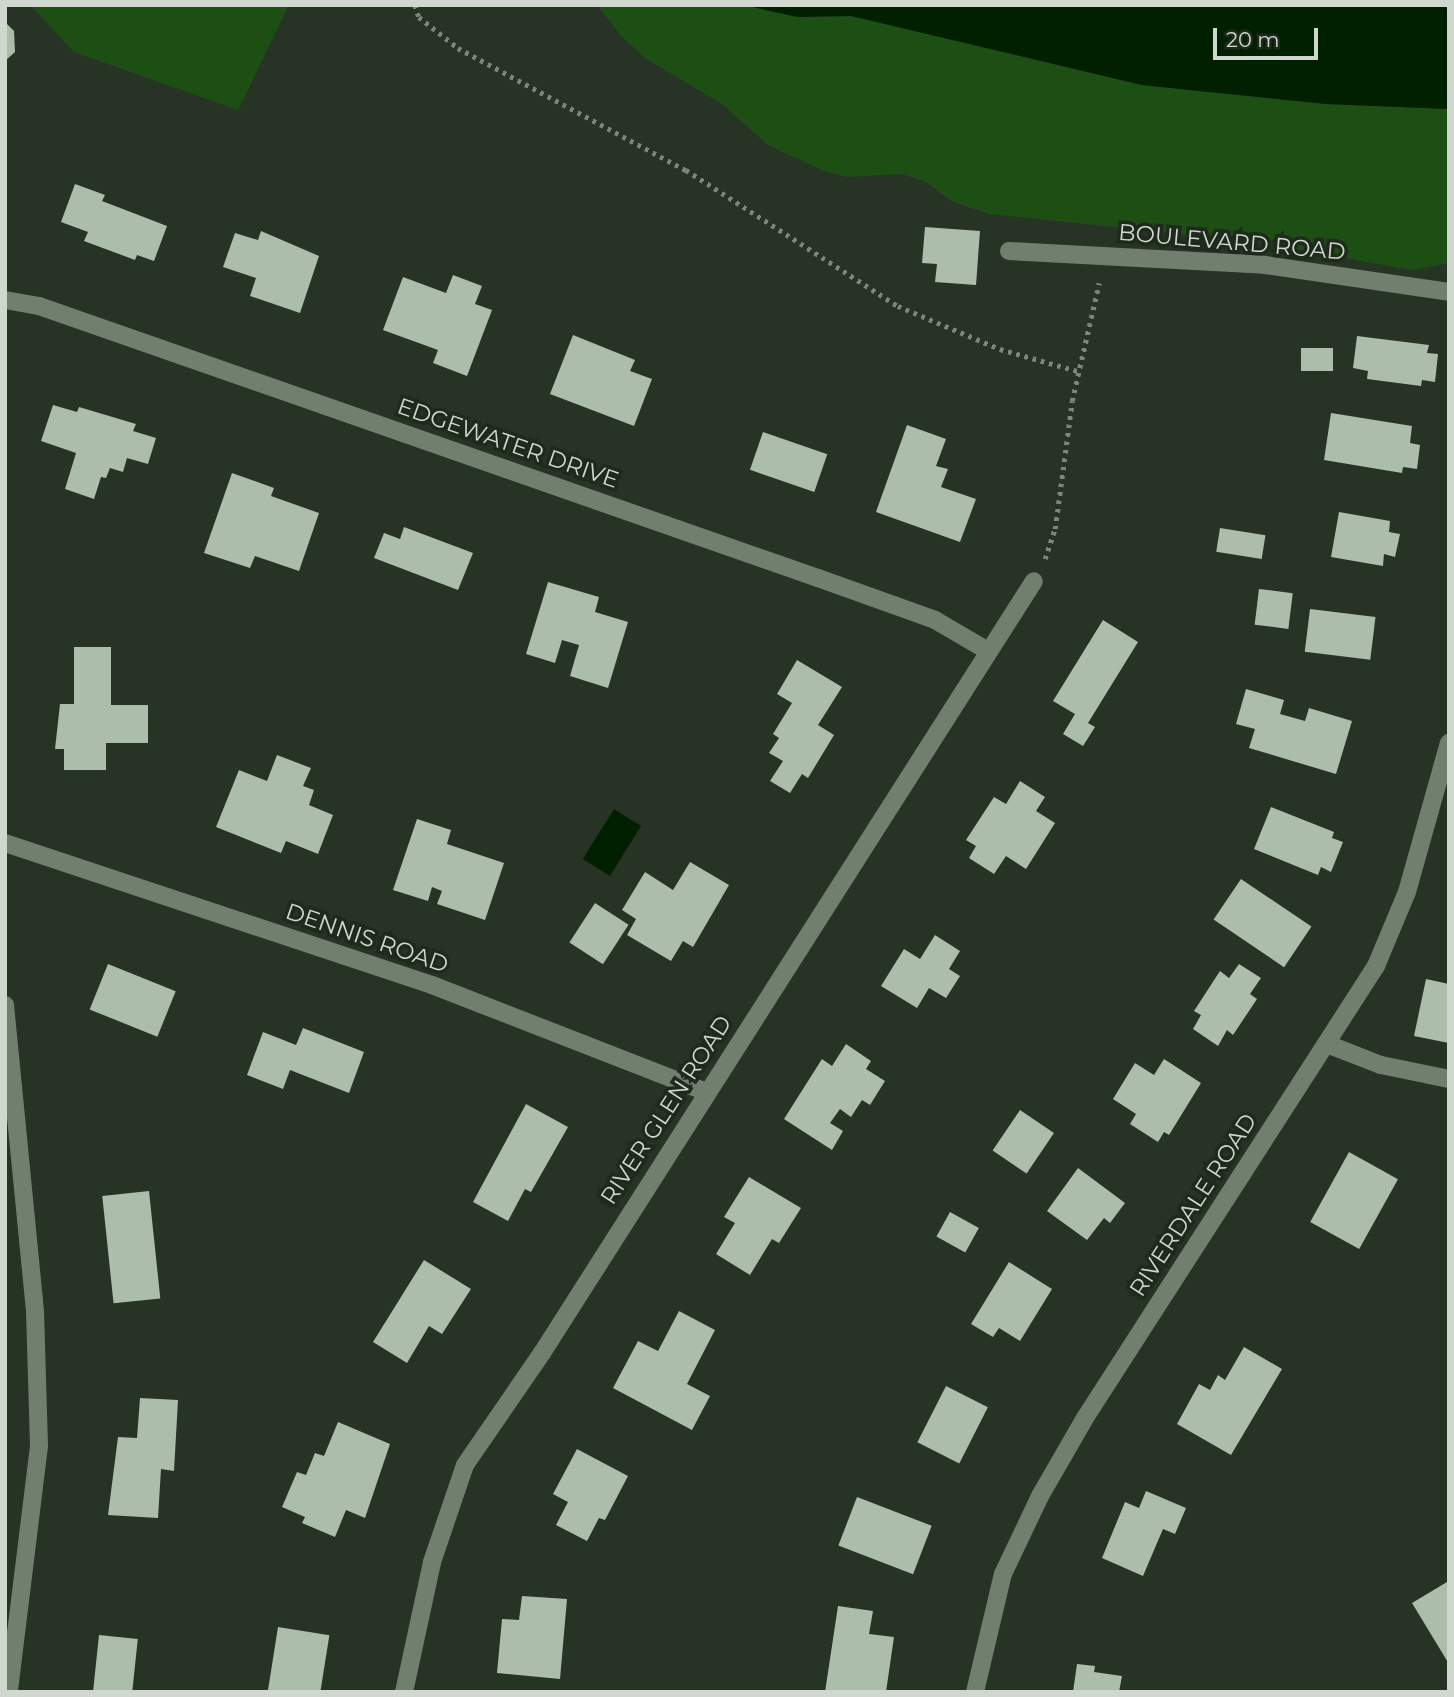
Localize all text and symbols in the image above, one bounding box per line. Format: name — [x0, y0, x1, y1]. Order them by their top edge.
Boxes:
scale bar — [1216, 14, 1321, 58]
text: 20 m — [1226, 27, 1280, 52]
street label: BOULEVARD ROAD — [1117, 218, 1347, 266]
street label: EDGEWATER DRIVE — [394, 392, 622, 494]
street label: DENNIS ROAD — [282, 897, 452, 979]
street label: RIVER GLEN ROAD — [595, 1010, 737, 1210]
street label: RIVERDALE ROAD — [1124, 1108, 1262, 1302]

